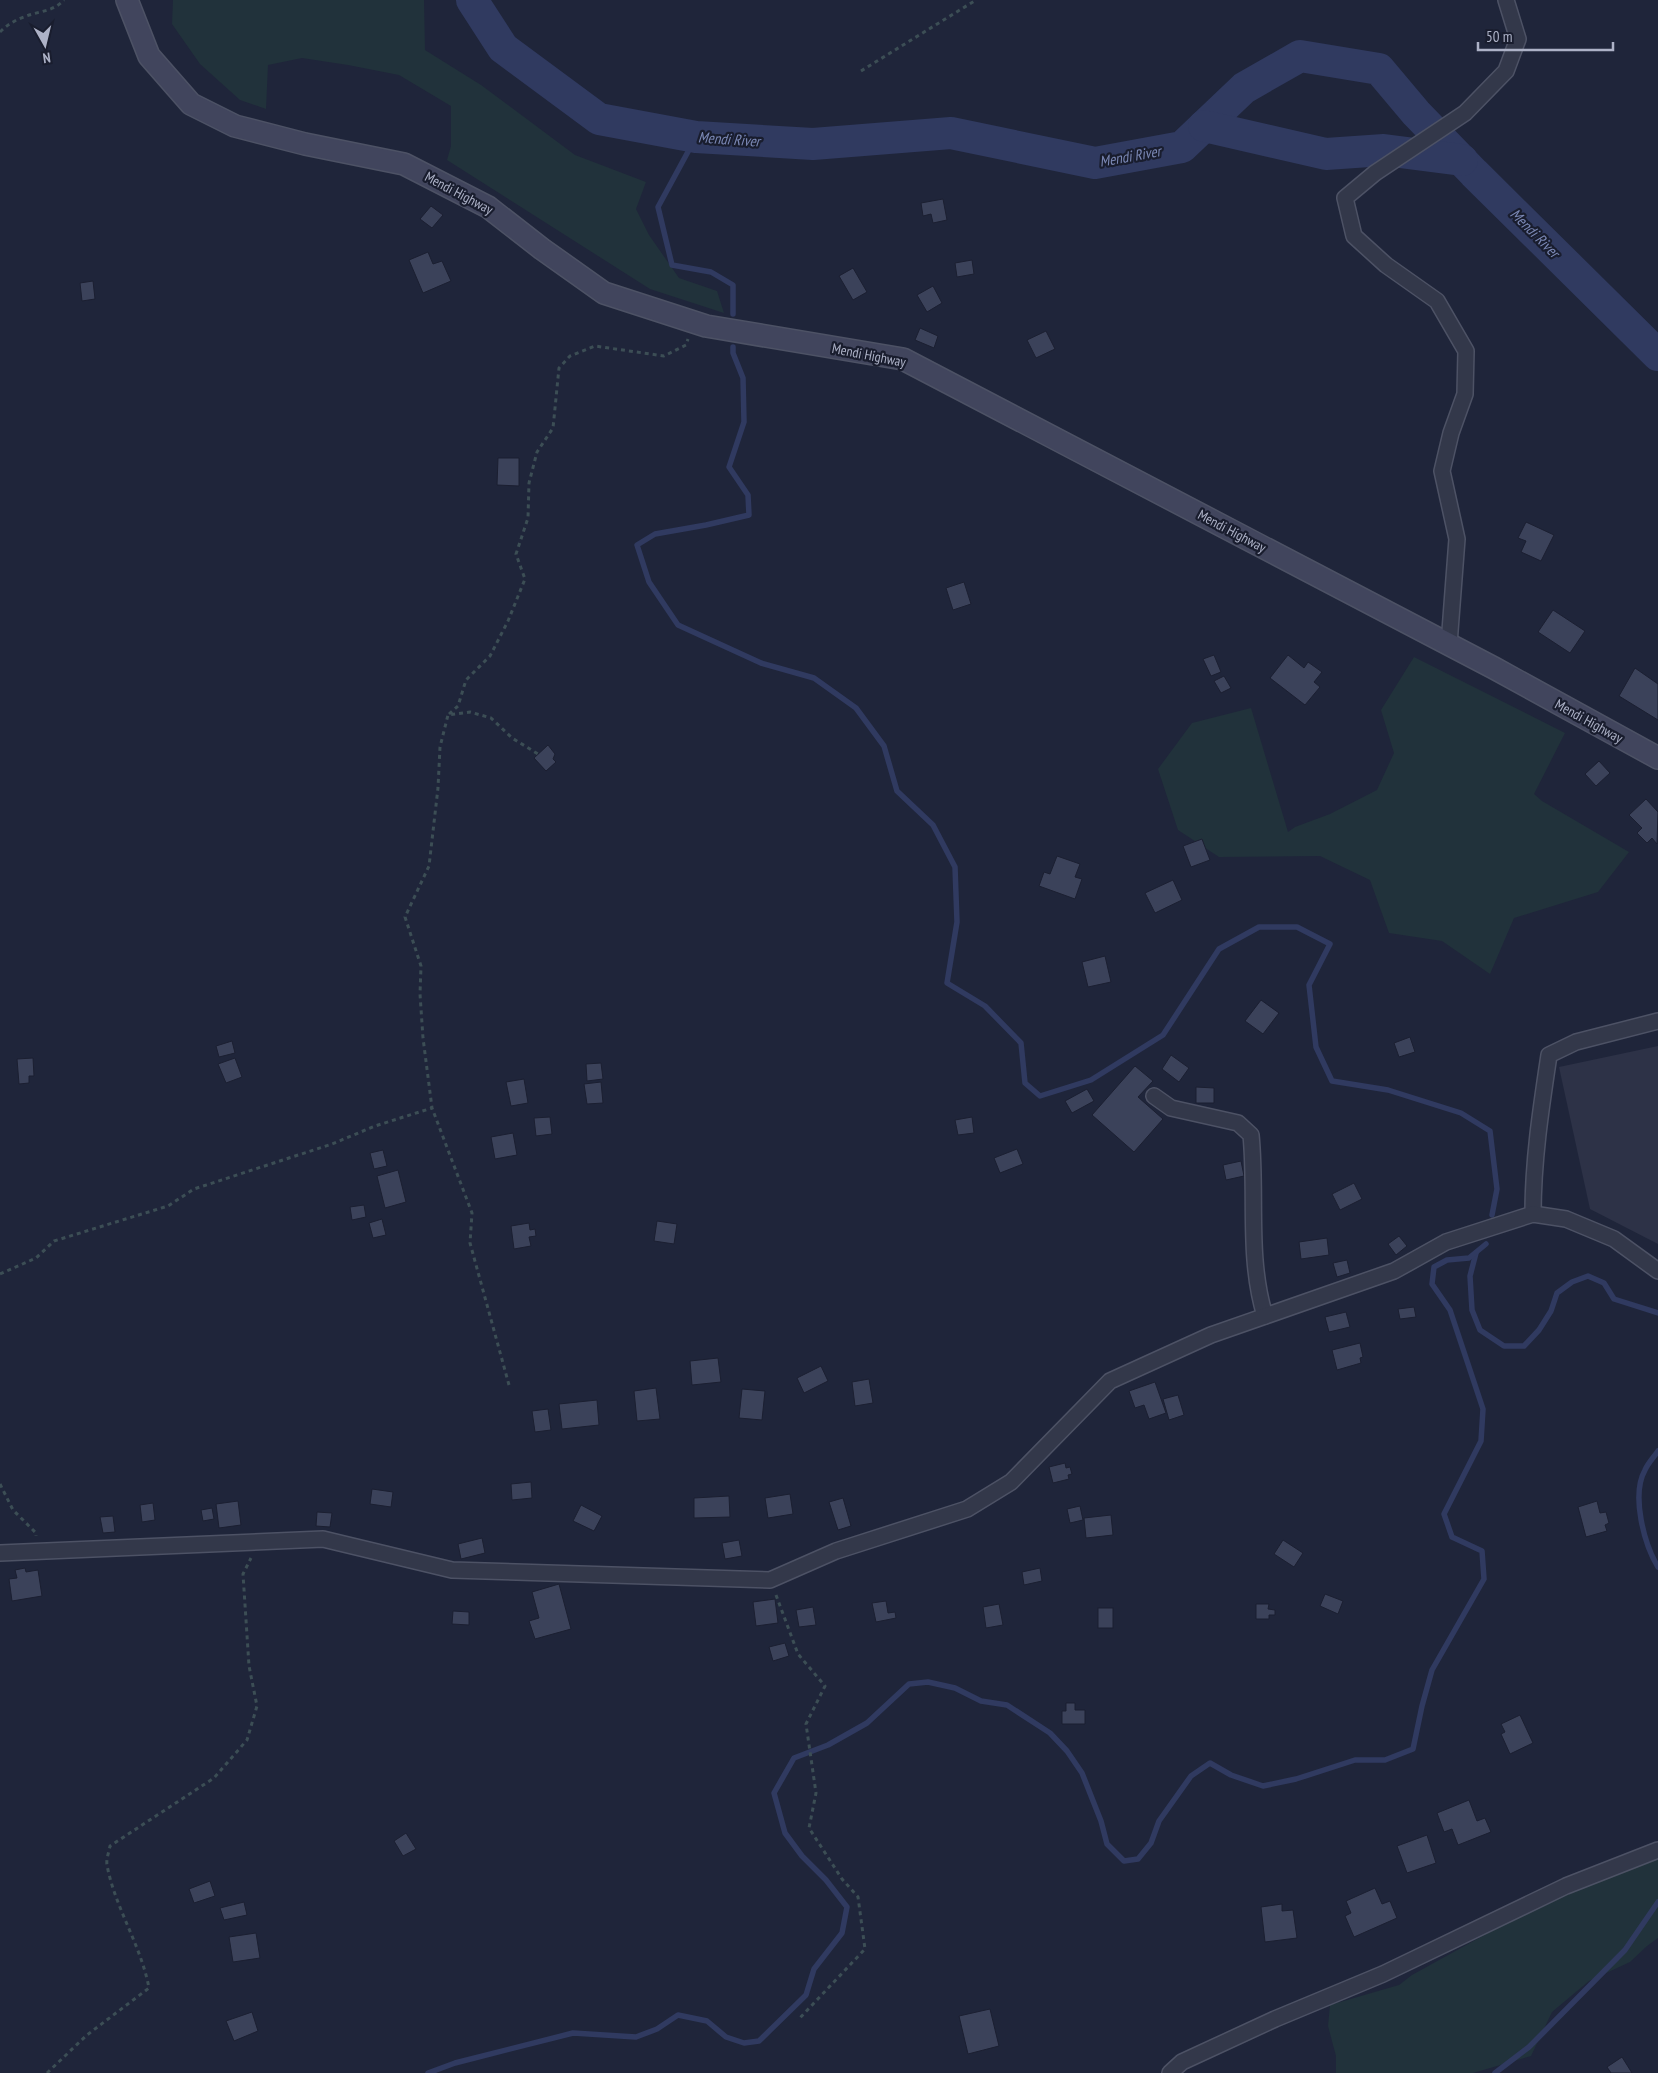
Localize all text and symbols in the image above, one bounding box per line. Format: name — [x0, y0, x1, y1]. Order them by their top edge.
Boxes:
north arrow — [20, 20, 70, 70]
scale bar — [1478, 20, 1613, 52]
text: 50 m — [1486, 27, 1512, 46]
text: N — [42, 48, 52, 67]
water label: Mendi River — [697, 127, 762, 151]
water label: Mendi River — [1098, 141, 1164, 171]
street label: Mendi Highway — [422, 167, 497, 219]
water label: Mendi River — [1506, 204, 1565, 263]
street label: Mendi Highway — [831, 339, 908, 371]
street label: Mendi Highway — [1195, 505, 1270, 557]
street label: Mendi Highway — [1552, 695, 1627, 747]

